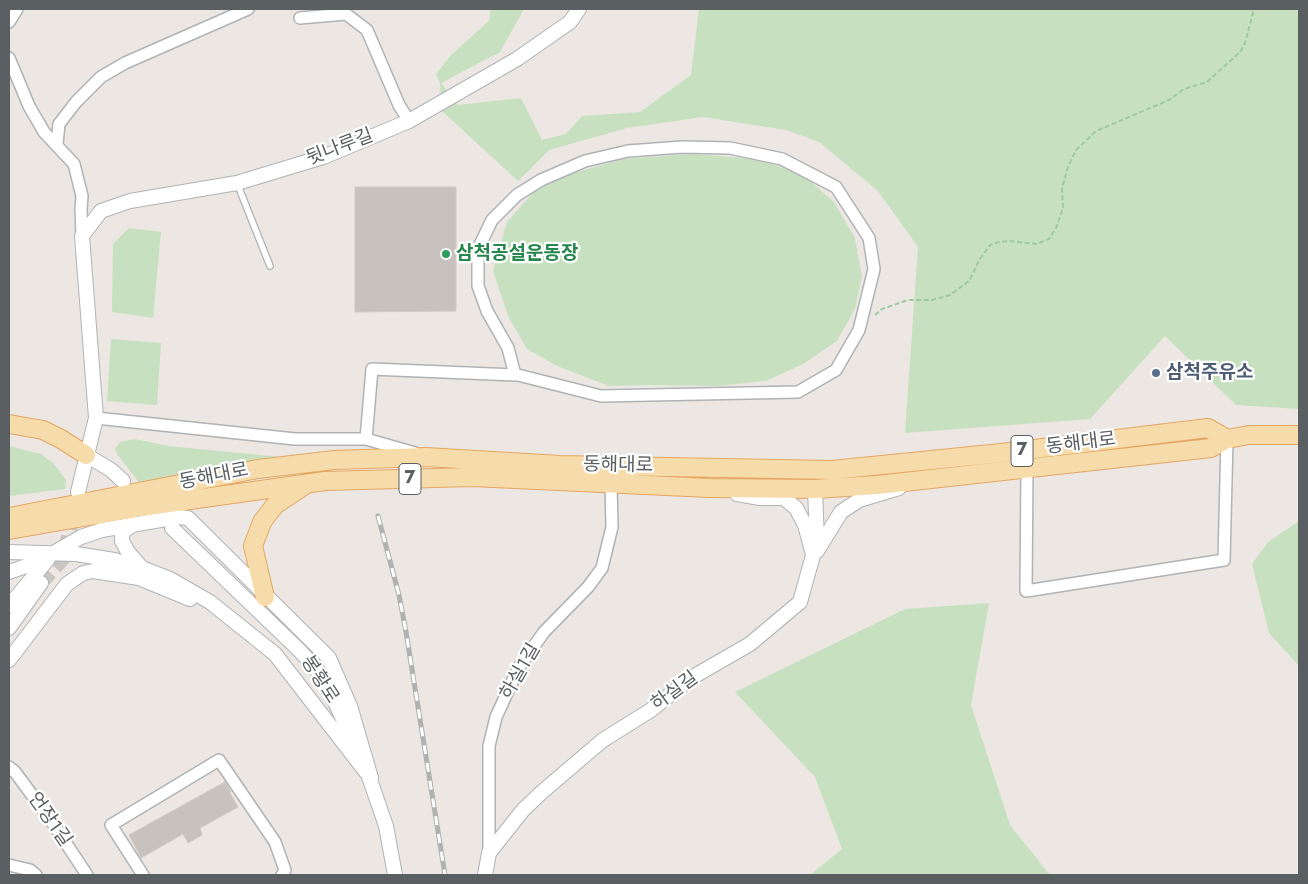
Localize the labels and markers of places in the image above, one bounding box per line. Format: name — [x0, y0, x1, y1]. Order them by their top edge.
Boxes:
place label: 삼척공설운동장 — [456, 243, 578, 265]
marker: 삼척공설운동장 — [440, 248, 452, 260]
place label: 삼척주유소 — [1166, 362, 1253, 384]
marker: 삼척주유소 — [1150, 367, 1162, 379]

